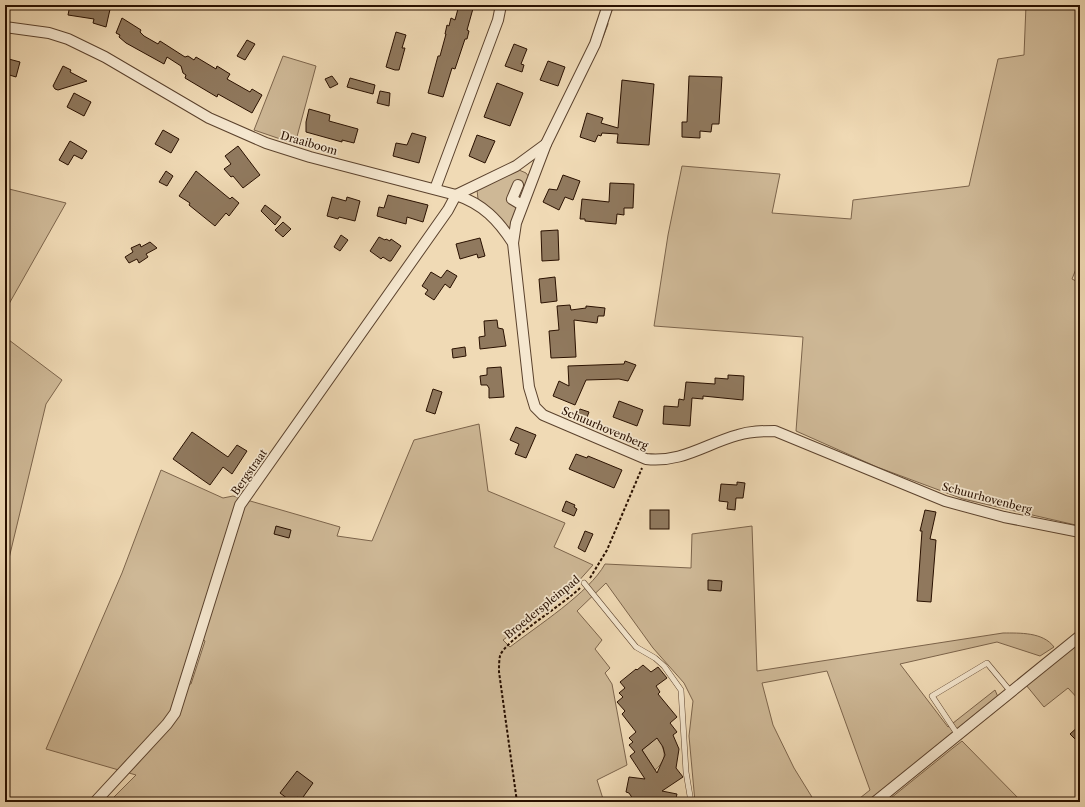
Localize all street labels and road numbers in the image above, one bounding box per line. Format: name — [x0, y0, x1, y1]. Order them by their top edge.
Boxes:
street label: Draaiboom — [279, 128, 340, 158]
street label: Schuurhovenberg — [560, 403, 651, 453]
street label: Bergstraat — [228, 446, 270, 498]
street label: Schuurhovenberg — [940, 479, 1034, 517]
street label: Broederspleinpad — [501, 572, 583, 642]

